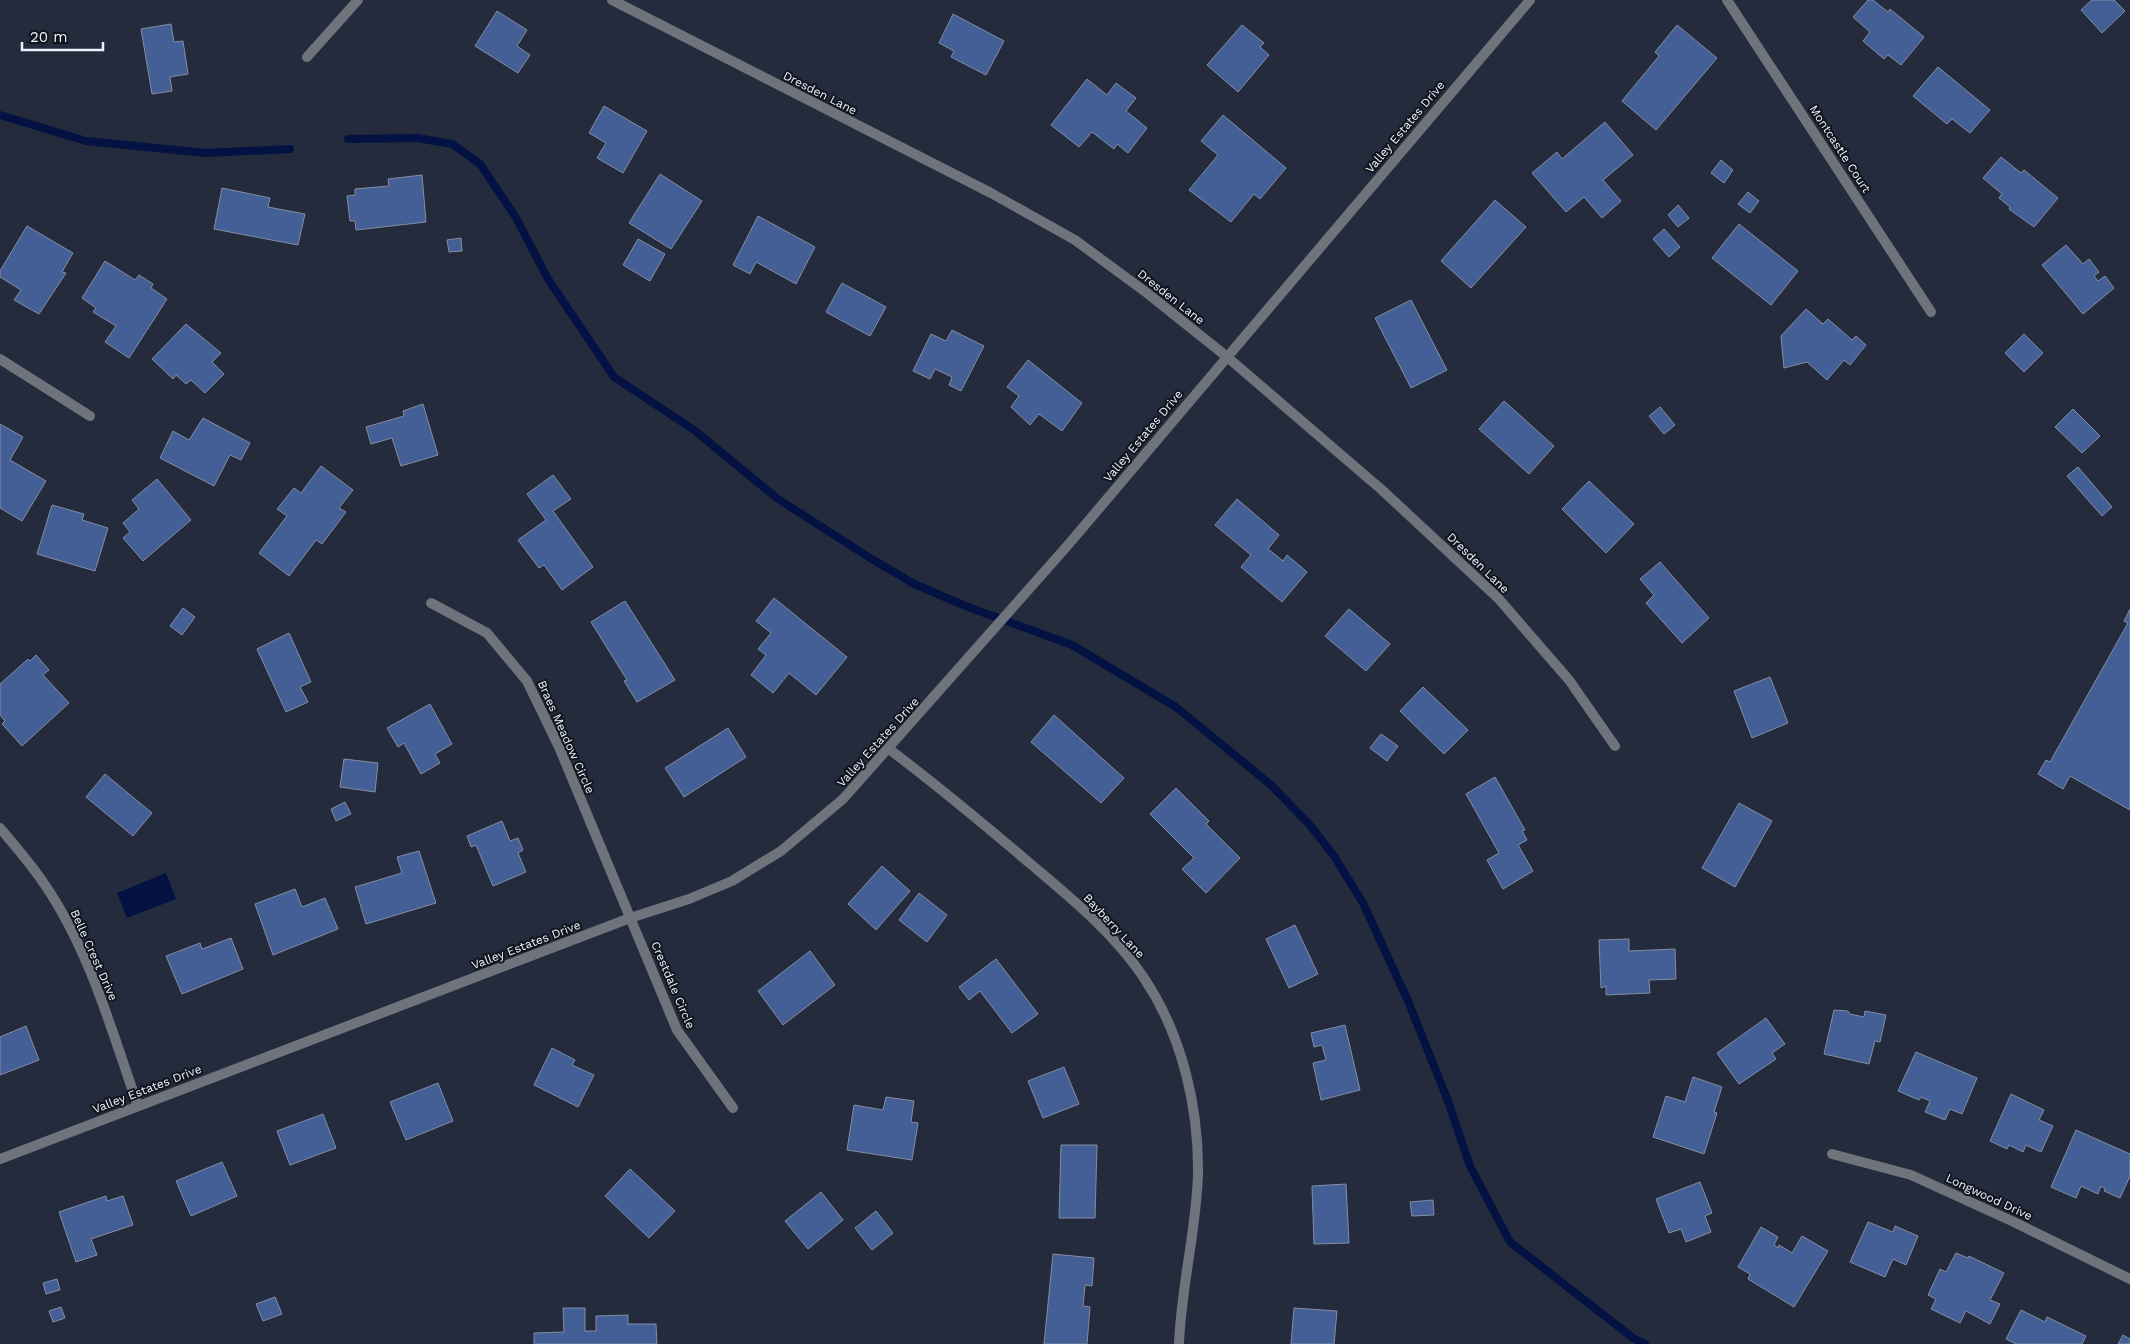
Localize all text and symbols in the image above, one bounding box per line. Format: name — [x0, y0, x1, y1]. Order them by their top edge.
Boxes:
scale bar — [22, 20, 104, 52]
text: 20 m — [30, 28, 68, 46]
street label: Dresden Lane — [781, 68, 859, 118]
street label: Valley Estates Drive — [1362, 78, 1448, 176]
street label: Montcastle Court — [1806, 103, 1874, 195]
street label: Dresden Lane — [1135, 267, 1207, 327]
street label: Valley Estates Drive — [1100, 387, 1186, 485]
street label: Dresden Lane — [1444, 530, 1512, 596]
street label: Braes Meadow Circle — [535, 678, 597, 796]
street label: Valley Estates Drive — [834, 694, 922, 790]
street label: Bayberry Lane — [1081, 891, 1147, 961]
street label: Belle Crest Drive — [68, 907, 120, 1003]
street label: Valley Estates Drive — [470, 918, 583, 972]
street label: Crestdale Circle — [648, 939, 698, 1031]
street label: Valley Estates Drive — [91, 1062, 204, 1116]
street label: Longwood Drive — [1944, 1171, 2034, 1223]

